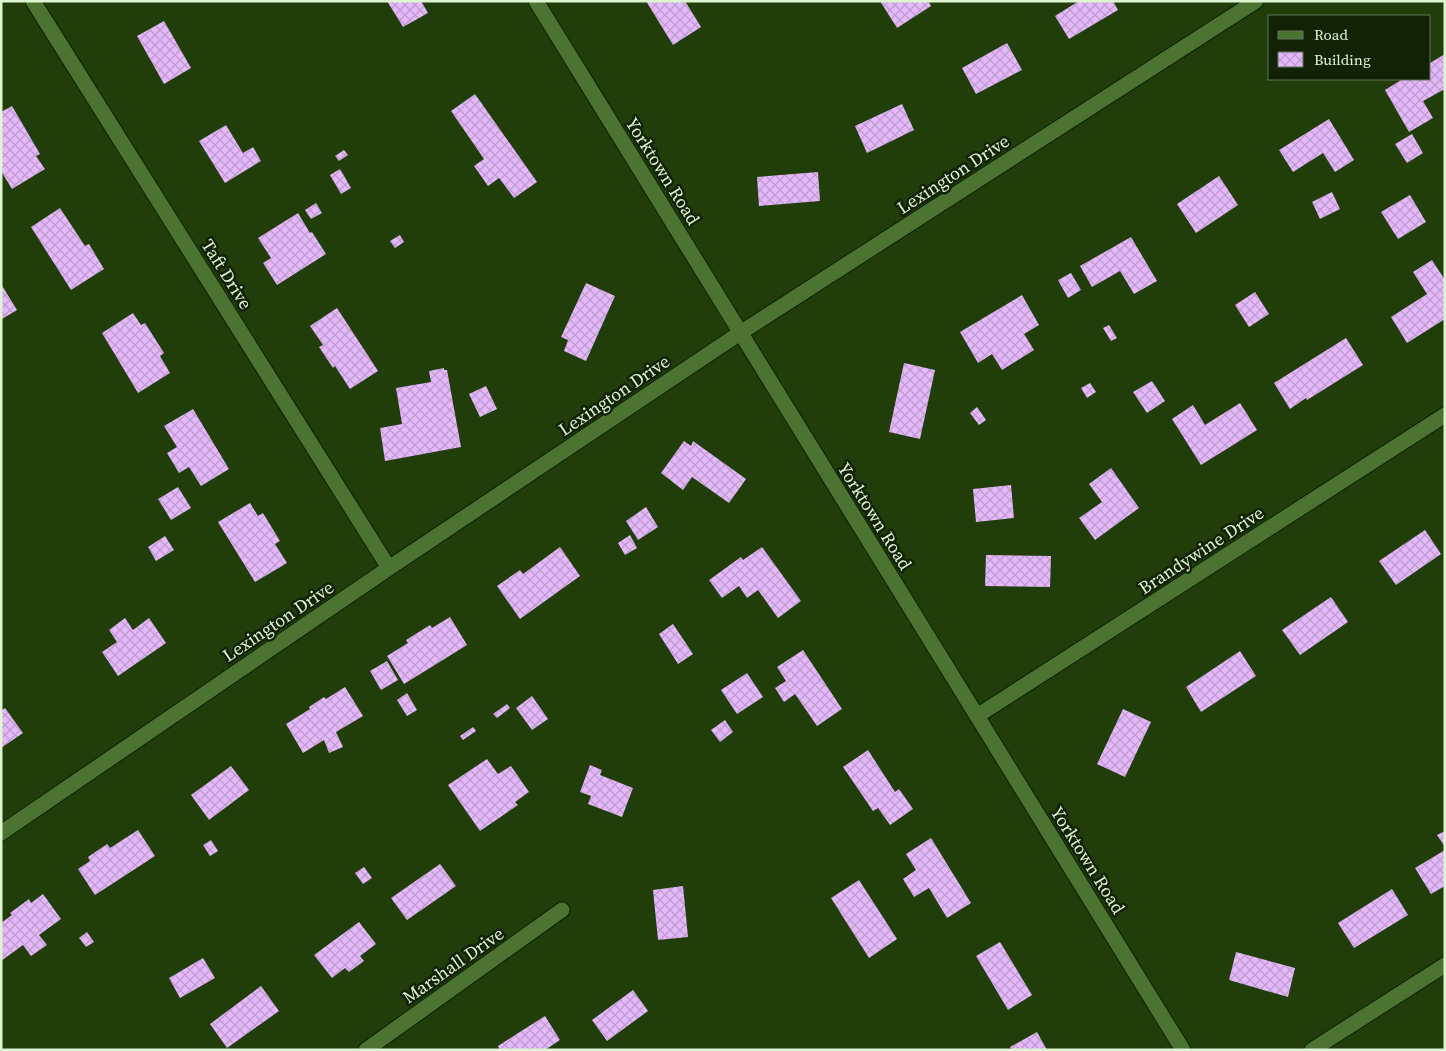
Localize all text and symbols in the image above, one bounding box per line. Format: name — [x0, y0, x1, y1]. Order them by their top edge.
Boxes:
legend — [1268, 15, 1431, 80]
text: Road — [1314, 24, 1348, 45]
text: Building — [1314, 49, 1371, 70]
street label: Yorktown Road — [620, 113, 706, 229]
street label: Lexington Drive — [892, 128, 1014, 220]
street label: Taft Drive — [196, 234, 258, 314]
street label: Lexington Drive — [553, 349, 675, 441]
street label: Yorktown Road — [832, 458, 918, 574]
street label: Brandywine Drive — [1133, 500, 1269, 600]
street label: Lexington Drive — [217, 575, 339, 667]
street label: Yorktown Road — [1045, 802, 1131, 918]
street label: Marshall Drive — [397, 921, 509, 1009]

